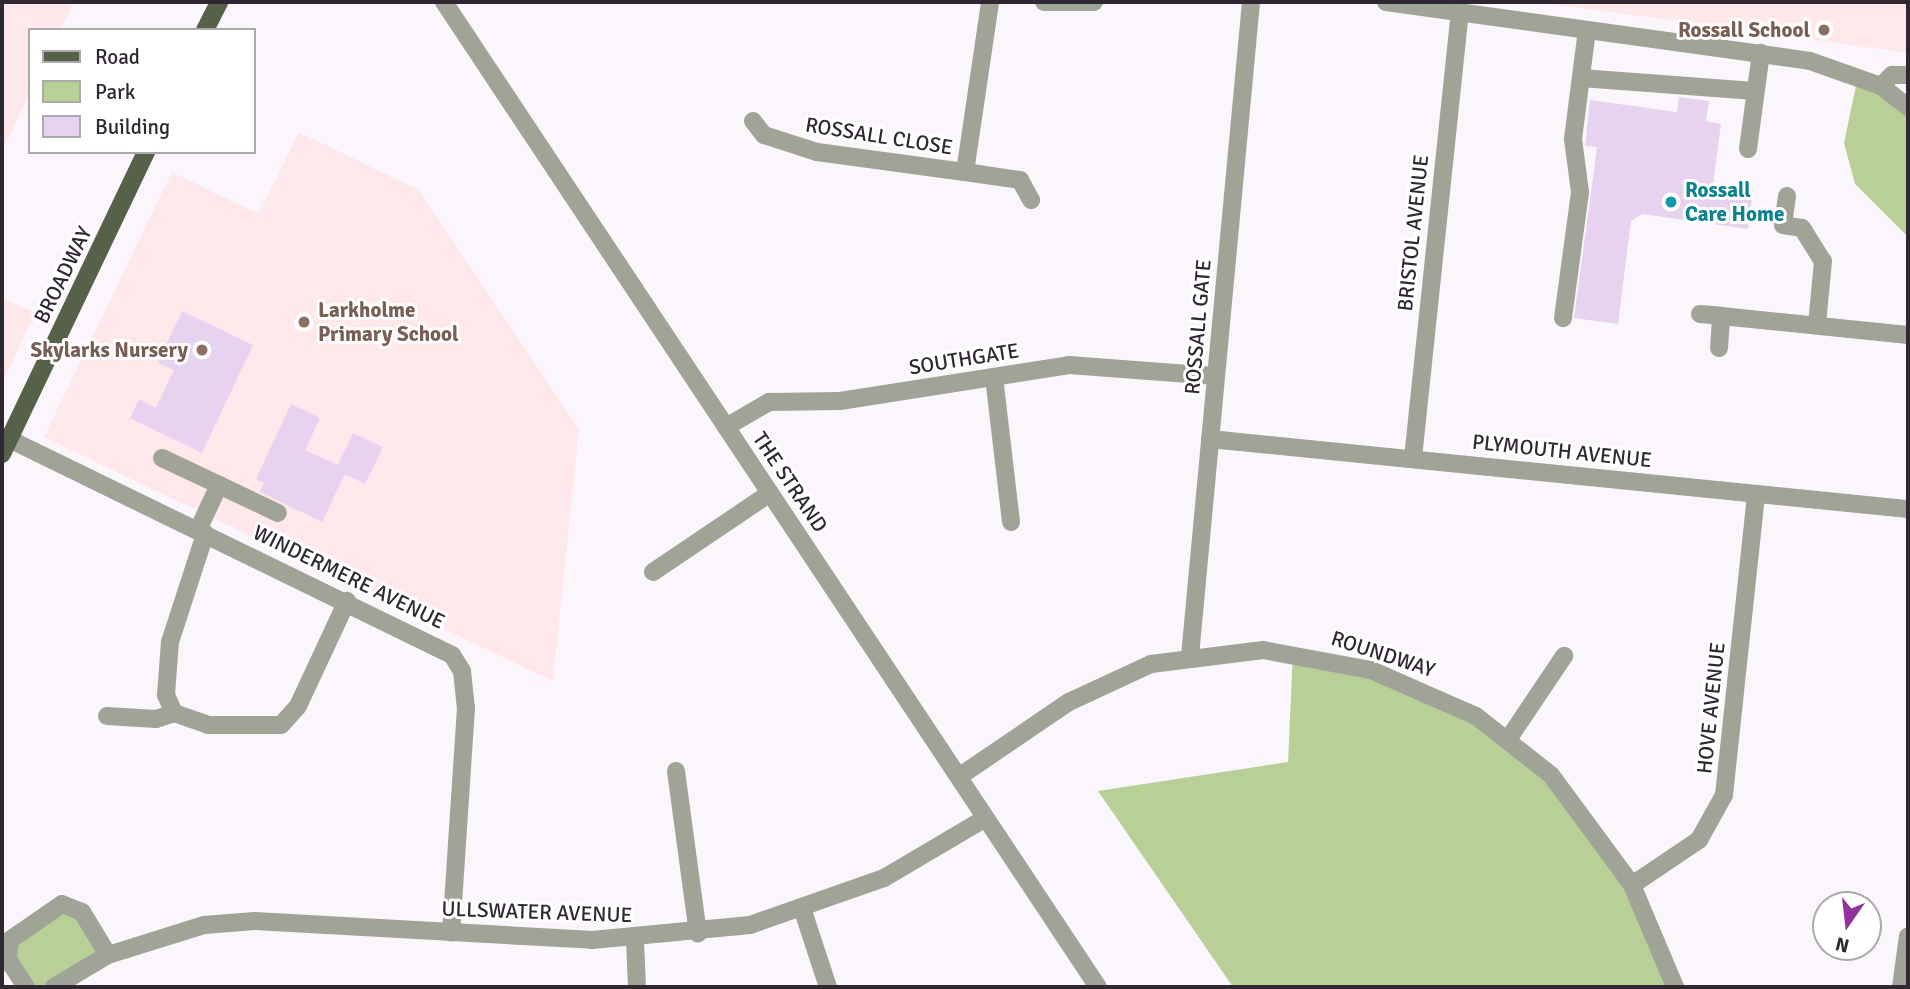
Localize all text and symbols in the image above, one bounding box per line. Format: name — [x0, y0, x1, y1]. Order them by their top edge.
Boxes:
place label: Rossall School — [1678, 17, 1810, 43]
marker: Rossall School — [1816, 22, 1832, 38]
legend — [28, 28, 256, 154]
text: Road — [95, 44, 140, 70]
text: Park — [95, 79, 135, 105]
street label: ROSSALL CLOSE — [804, 112, 954, 160]
text: Building — [95, 114, 170, 140]
street label: BRISTOL AVENUE — [1392, 153, 1434, 313]
place label: Rossall Care Home — [1685, 177, 1784, 227]
marker: Rossall Care Home — [1663, 194, 1679, 210]
street label: BROADWAY — [29, 222, 97, 328]
street label: ROSSALL GATE — [1180, 258, 1216, 396]
place label: Larkholme Primary School — [318, 297, 459, 347]
marker: Larkholme Primary School — [296, 314, 312, 330]
place label: Skylarks Nursery — [31, 337, 188, 363]
street label: SOUTHGATE — [907, 338, 1021, 380]
marker: Skylarks Nursery — [194, 342, 210, 358]
street label: THE STRAND — [747, 427, 833, 537]
street label: PLYMOUTH AVENUE — [1471, 429, 1653, 473]
street label: WINDERMERE AVENUE — [249, 520, 449, 634]
street label: ROUNDWAY — [1328, 625, 1438, 683]
street label: HOVE AVENUE — [1692, 641, 1730, 775]
north arrow — [1812, 891, 1882, 961]
street label: ULLSWATER AVENUE — [441, 896, 633, 928]
text: N — [1833, 931, 1852, 958]

